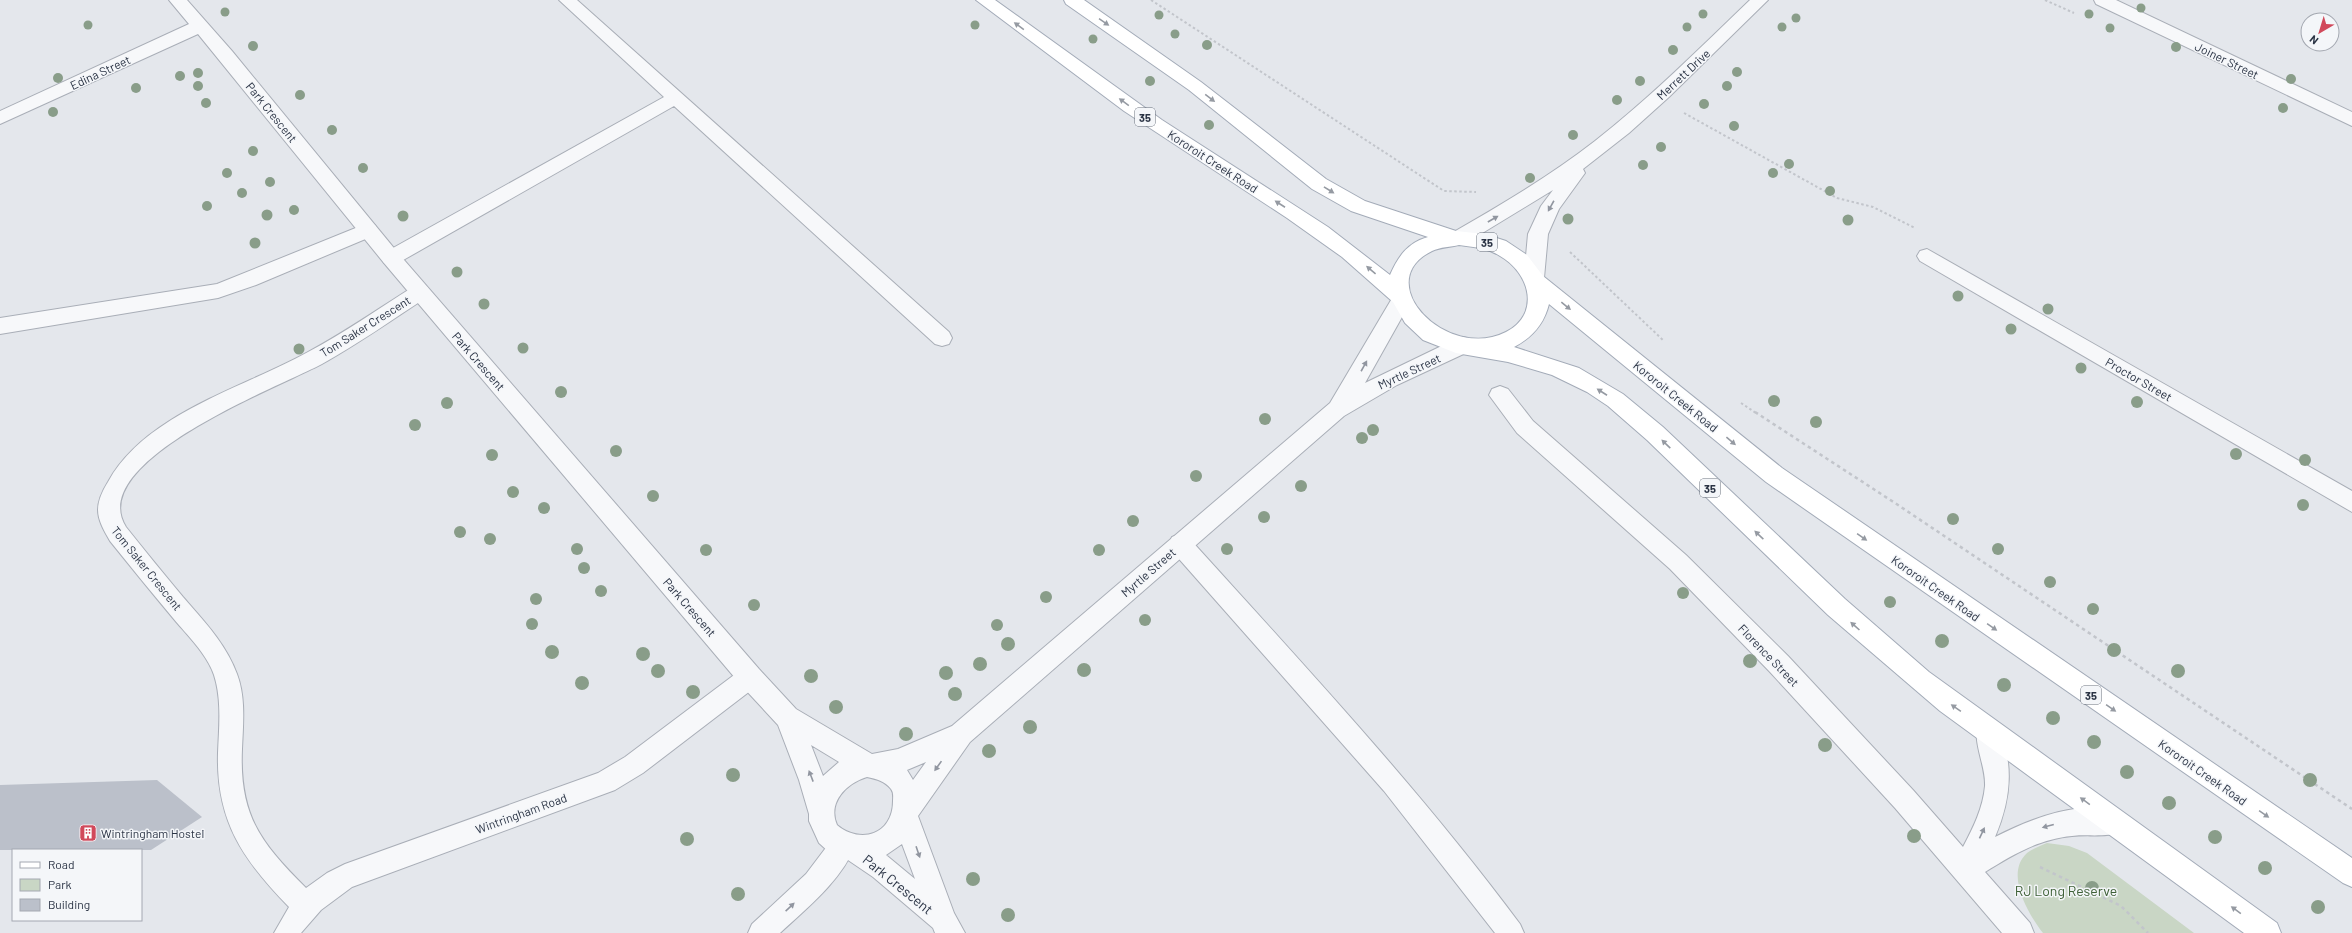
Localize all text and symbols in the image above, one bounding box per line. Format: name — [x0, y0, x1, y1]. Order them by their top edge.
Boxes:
north arrow — [2300, 12, 2340, 52]
one-way arrow — [1099, 18, 1109, 26]
one-way arrow — [1014, 22, 1024, 30]
text: N — [2307, 33, 2320, 48]
street label: Joiner Street — [2193, 39, 2261, 81]
street label: Merrett Drive — [1653, 46, 1713, 102]
street label: Edina Street — [68, 52, 132, 92]
street label: Park Crescent — [244, 79, 300, 145]
one-way arrow — [1204, 94, 1215, 102]
one-way arrow — [1119, 98, 1129, 106]
road number: 35 — [1135, 108, 1155, 126]
street label: Kororoit Creek Road — [1165, 127, 1261, 195]
one-way arrow — [1324, 186, 1334, 194]
one-way arrow — [1274, 200, 1286, 207]
one-way arrow — [1548, 200, 1554, 212]
one-way arrow — [1487, 215, 1499, 222]
road number: 35 — [1477, 233, 1497, 251]
one-way arrow — [1366, 265, 1377, 274]
street label: Tom Saker Crescent — [317, 293, 413, 359]
one-way arrow — [1561, 302, 1572, 311]
street label: Park Crescent — [450, 329, 508, 393]
street label: Myrtle Street — [1376, 350, 1442, 392]
street label: Proctor Street — [2103, 354, 2175, 404]
street label: Kororoit Creek Road — [1631, 358, 1721, 434]
one-way arrow — [1361, 360, 1368, 372]
one-way arrow — [1597, 388, 1607, 396]
one-way arrow — [1726, 436, 1736, 445]
one-way arrow — [1661, 439, 1671, 449]
road number: 35 — [1700, 479, 1720, 497]
street label: Tom Saker Crescent — [109, 523, 185, 613]
one-way arrow — [1754, 530, 1764, 540]
one-way arrow — [1857, 533, 1867, 541]
street label: Myrtle Street — [1118, 545, 1178, 599]
street label: Kororoit Creek Road — [1889, 552, 1983, 624]
street label: Park Crescent — [661, 575, 719, 639]
street label: Florence Street — [1736, 621, 1802, 689]
one-way arrow — [1850, 621, 1860, 630]
one-way arrow — [1987, 623, 1997, 631]
road number: 35 — [2081, 686, 2101, 704]
one-way arrow — [1950, 704, 1961, 712]
one-way arrow — [2106, 704, 2116, 712]
street label: Kororoit Creek Road — [2156, 736, 2250, 808]
one-way arrow — [935, 761, 943, 771]
one-way arrow — [807, 770, 813, 782]
street label: Wintringham Road — [473, 790, 569, 836]
one-way arrow — [2080, 797, 2090, 805]
one-way arrow — [2259, 810, 2269, 818]
building icon: Wintringham Hostel — [78, 823, 98, 843]
one-way arrow — [2041, 824, 2054, 830]
place label: Wintringham Hostel — [101, 826, 204, 840]
one-way arrow — [1979, 828, 1985, 839]
one-way arrow — [916, 847, 922, 859]
legend — [12, 849, 142, 921]
street label: Park Crescent — [860, 851, 936, 917]
text: Road — [48, 857, 75, 871]
text: Park — [48, 877, 72, 891]
park label: RJ Long Reserve — [2015, 882, 2117, 899]
text: Building — [48, 897, 90, 911]
one-way arrow — [785, 902, 795, 911]
one-way arrow — [2230, 906, 2241, 914]

